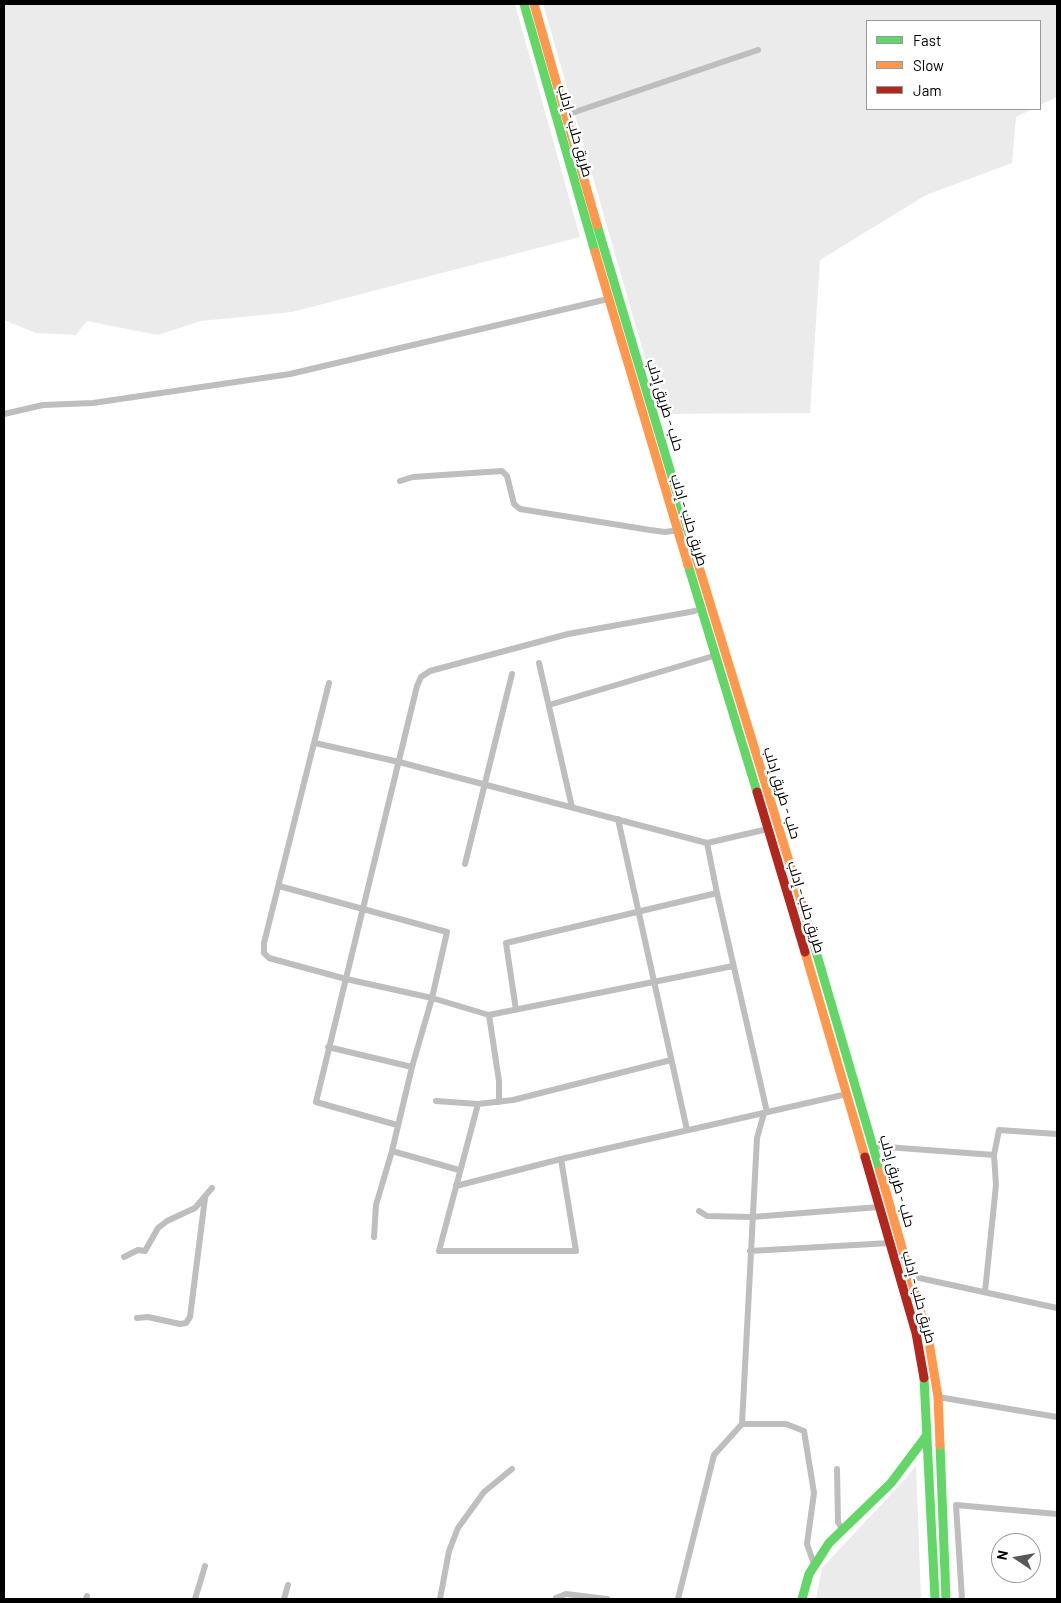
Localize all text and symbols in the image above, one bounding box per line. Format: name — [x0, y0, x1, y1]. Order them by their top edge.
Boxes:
legend — [866, 20, 1041, 110]
text: Fast — [913, 31, 941, 49]
text: Slow — [913, 56, 944, 74]
text: Jam — [913, 81, 942, 99]
street label: طريق حلب - إدلب — [554, 83, 596, 179]
street label: حلب - طريق إدلب — [643, 357, 687, 453]
street label: طريق حلب - إدلب — [667, 472, 711, 568]
street label: حلب - طريق إدلب — [760, 745, 804, 841]
street label: طريق حلب - إدلب — [784, 859, 828, 955]
street label: حلب - طريق إدلب — [876, 1133, 918, 1229]
street label: طريق حلب - إدلب — [899, 1249, 939, 1345]
north arrow — [991, 1533, 1041, 1583]
text: N — [993, 1549, 1011, 1561]

